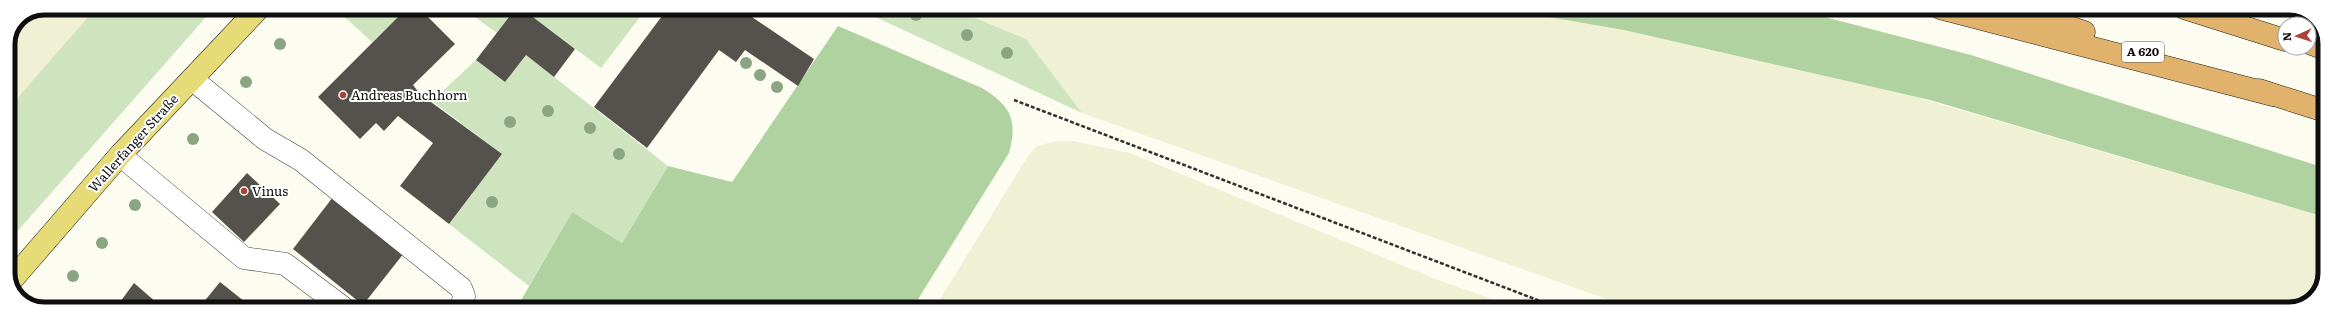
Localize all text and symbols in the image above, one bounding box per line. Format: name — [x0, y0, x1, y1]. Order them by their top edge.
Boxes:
north arrow — [2277, 16, 2317, 56]
text: N — [2278, 32, 2294, 42]
road number: A 620 — [2122, 42, 2164, 62]
place label: Andreas Buchhorn — [351, 85, 468, 104]
street label: Wallerfanger Straße — [83, 89, 182, 196]
marker: Andreas Buchhorn — [338, 90, 348, 100]
place label: Vinus — [252, 181, 288, 200]
marker: Vinus — [239, 186, 249, 196]

